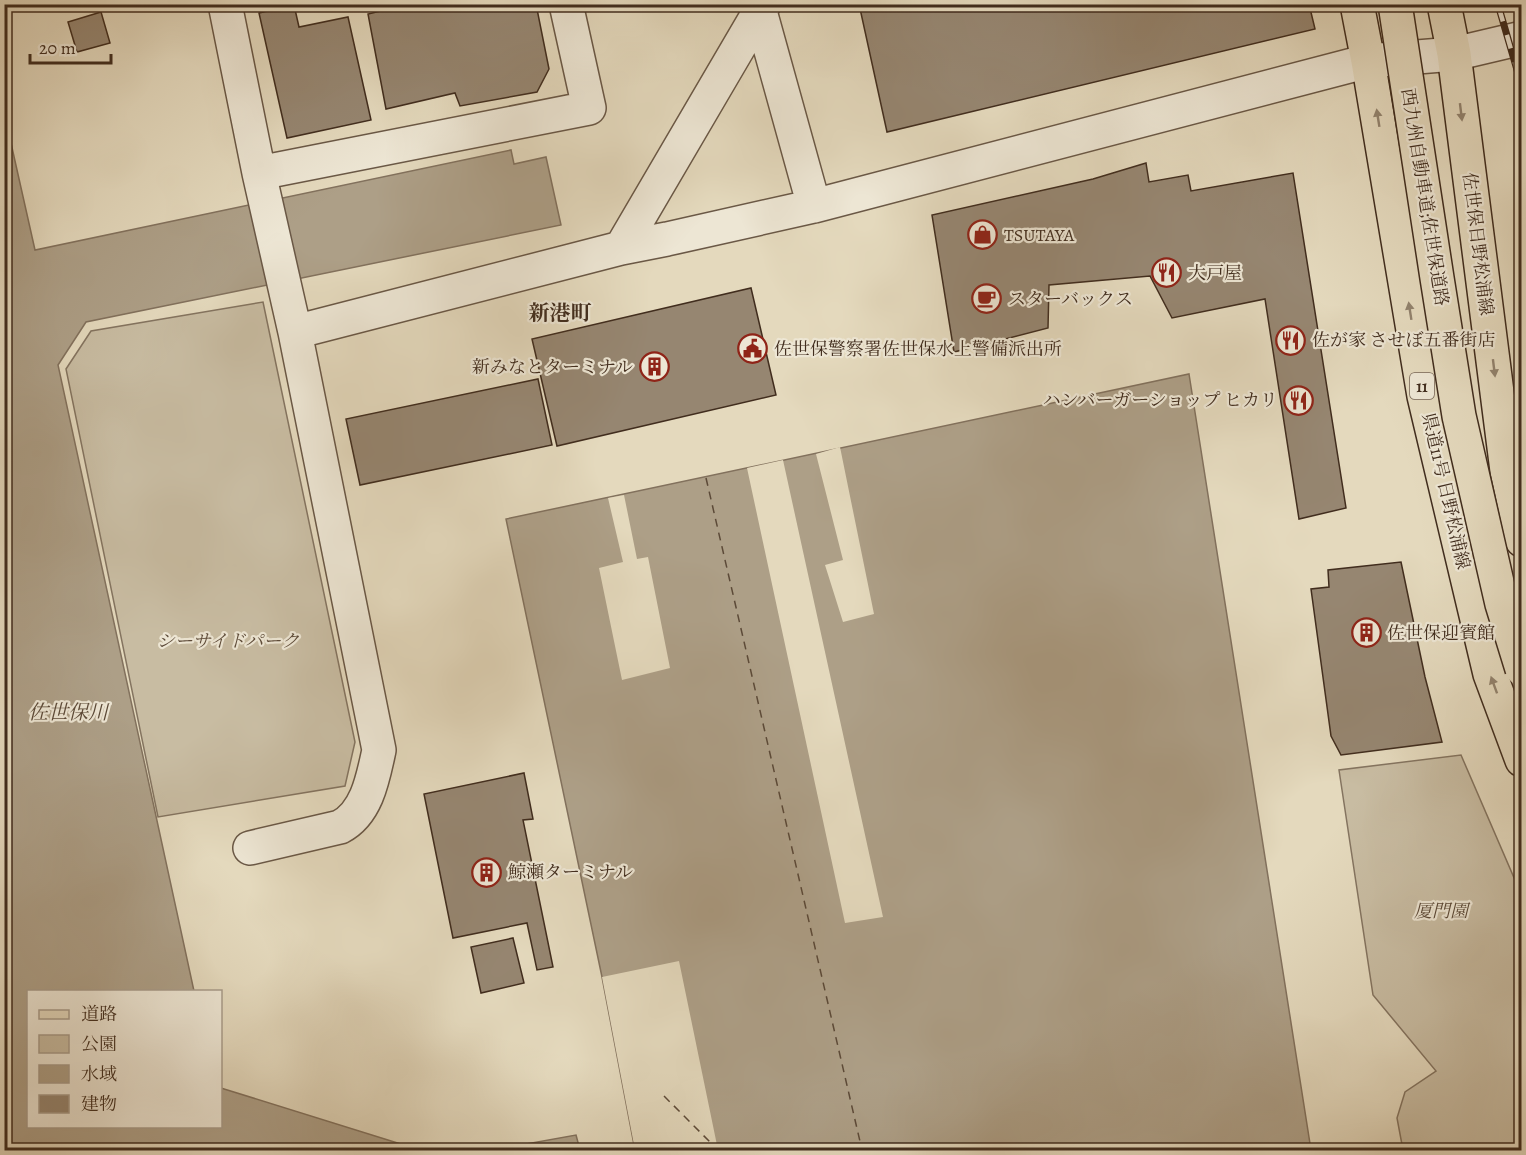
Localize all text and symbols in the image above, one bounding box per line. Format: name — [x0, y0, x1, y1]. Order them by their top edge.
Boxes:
scale bar — [30, 27, 111, 65]
text: 20 m — [39, 36, 76, 60]
street label: 西九州自動車道;佐世保道路 — [1396, 86, 1454, 308]
one-way arrow — [1456, 102, 1466, 121]
one-way arrow — [1373, 109, 1382, 128]
street label: 佐世保日野松浦線 — [1457, 171, 1499, 317]
shop icon: TSUTAYA — [967, 219, 999, 251]
place label: TSUTAYA — [1004, 223, 1075, 247]
restaurant icon: 大戸屋 — [1151, 257, 1183, 289]
place label: 大戸屋 — [1188, 261, 1242, 285]
cafe icon: スターバックス — [971, 283, 1003, 315]
place label: スターバックス — [1008, 287, 1133, 311]
district label: 新港町 — [529, 299, 592, 327]
one-way arrow — [1405, 301, 1414, 320]
restaurant icon: 佐が家 させぼ五番街店 — [1275, 324, 1307, 356]
place label: 佐が家 させぼ五番街店 — [1312, 328, 1496, 352]
public building icon: 佐世保警察署佐世保水上警備派出所 — [737, 333, 769, 365]
place label: 佐世保警察署佐世保水上警備派出所 — [774, 337, 1062, 361]
building icon: 新みなとターミナル — [638, 351, 670, 383]
place label: 新みなとターミナル — [472, 355, 633, 379]
one-way arrow — [1489, 358, 1499, 377]
road number: 11 — [1410, 373, 1434, 399]
restaurant icon: ハンバーガーショップ ヒカリ — [1283, 384, 1315, 416]
place label: ハンバーガーショップ ヒカリ — [1043, 388, 1278, 412]
street label: 県道11号 日野松浦線 — [1416, 410, 1476, 572]
building icon: 佐世保迎賓館 — [1350, 617, 1382, 649]
place label: 佐世保迎賓館 — [1387, 621, 1495, 645]
park label: シーサイドパーク — [157, 629, 299, 653]
one-way arrow — [1488, 676, 1498, 694]
water label: 佐世保川 — [28, 699, 110, 726]
building icon: 鯨瀬ターミナル — [471, 856, 503, 888]
place label: 鯨瀬ターミナル — [508, 860, 633, 884]
park label: 厦門園 — [1414, 899, 1471, 923]
legend — [27, 990, 222, 1128]
text: 道路 — [81, 1002, 117, 1026]
text: 公園 — [81, 1032, 117, 1056]
text: 水域 — [81, 1062, 117, 1086]
text: 建物 — [81, 1092, 117, 1116]

